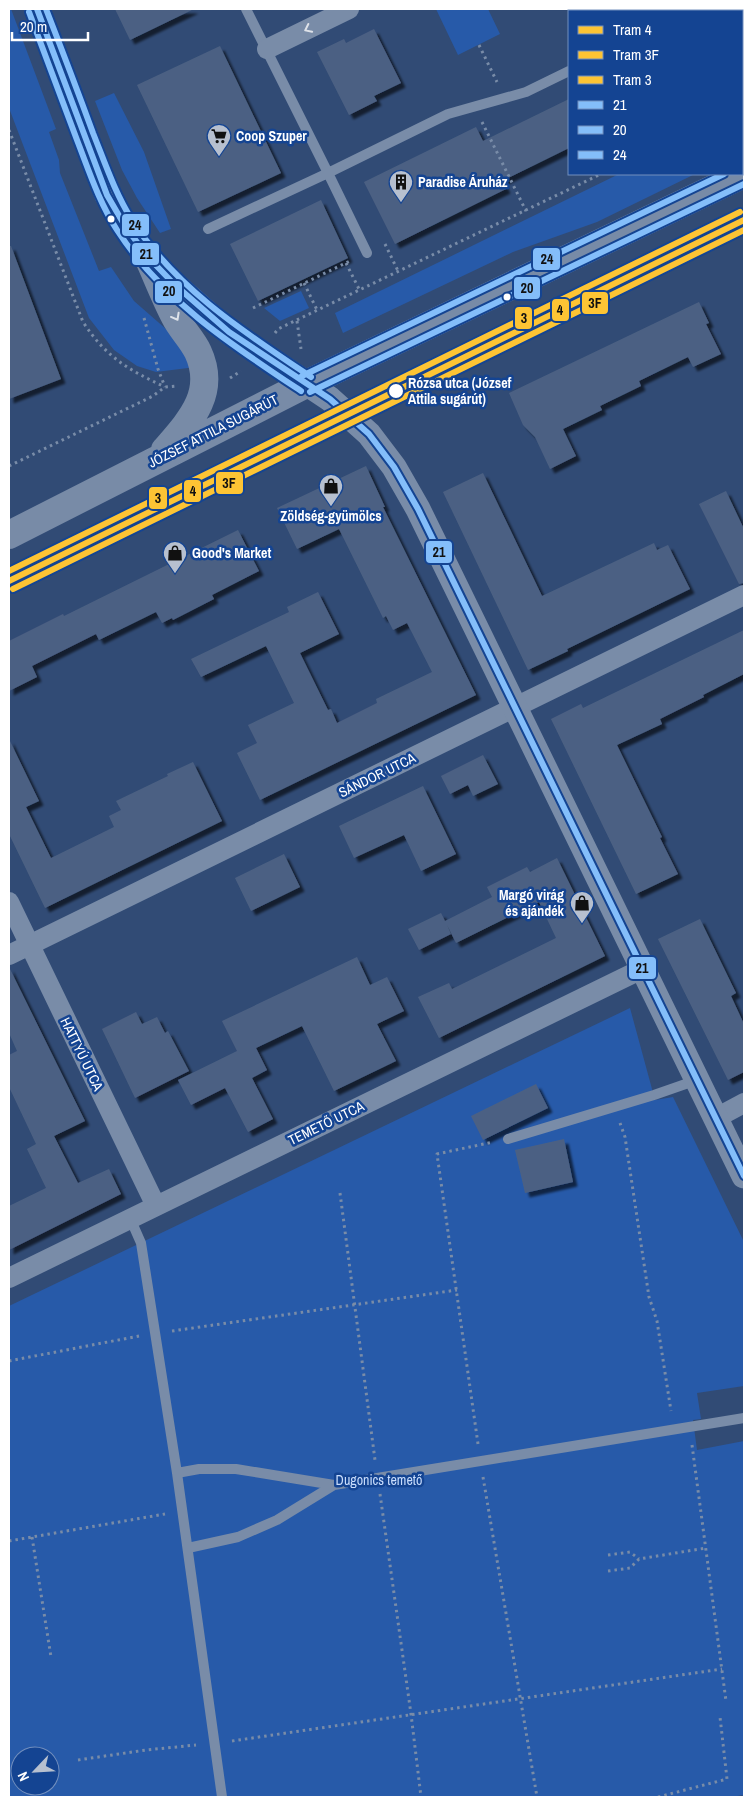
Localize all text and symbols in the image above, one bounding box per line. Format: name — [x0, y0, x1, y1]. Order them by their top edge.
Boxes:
scale bar — [12, 10, 89, 42]
legend — [568, 10, 743, 175]
text: 20 m — [20, 16, 47, 37]
text: Tram 4 — [613, 19, 652, 40]
one-way arrow — [304, 23, 313, 33]
text: Tram 3F — [613, 44, 659, 65]
text: Tram 3 — [613, 69, 652, 90]
text: 21 — [613, 94, 627, 115]
text: 20 — [613, 119, 627, 140]
supermarket icon: Coop Szuper — [206, 123, 232, 157]
place label: Coop Szuper — [236, 127, 307, 145]
text: 24 — [613, 144, 627, 165]
building icon: Paradise Áruház — [388, 169, 414, 203]
place label: Paradise Áruház — [418, 173, 508, 191]
line badge: 24 — [121, 213, 150, 237]
unlabelled marker — [106, 214, 116, 224]
text: 24 — [129, 216, 142, 234]
line badge: 21 — [131, 242, 160, 266]
text: 21 — [140, 245, 153, 263]
line badge: 24 — [532, 247, 561, 271]
text: 24 — [541, 250, 554, 268]
line badge: 20 — [513, 276, 541, 300]
text: 20 — [521, 279, 533, 297]
line badge: 20 — [154, 280, 183, 304]
text: 20 — [163, 282, 175, 300]
line badge: 3F — [581, 291, 609, 315]
unlabelled marker — [502, 292, 512, 302]
text: 3F — [588, 294, 602, 312]
line badge: 4 — [551, 298, 570, 322]
text: 4 — [557, 301, 564, 319]
line badge: 3 — [514, 306, 533, 330]
text: 3 — [521, 309, 527, 327]
one-way arrow — [170, 312, 180, 321]
place label: Rózsa utca (József Attila sugárút) — [408, 374, 512, 408]
marker: Rózsa utca (József Attila sugárút) — [387, 382, 405, 400]
street label: JÓZSEF ATTILA SUGÁRÚT — [145, 390, 281, 472]
line badge: 3F — [215, 471, 244, 495]
shop icon: Zöldség-gyümölcs — [318, 473, 344, 507]
text: 3F — [222, 474, 236, 492]
line badge: 4 — [183, 479, 202, 503]
text: 4 — [190, 482, 197, 500]
line badge: 3 — [148, 486, 168, 510]
text: 3 — [155, 489, 161, 507]
place label: Zöldség-gyümölcs — [280, 507, 382, 525]
shop icon: Good's Market — [162, 540, 188, 574]
line badge: 21 — [425, 540, 453, 564]
text: 21 — [433, 543, 446, 561]
place label: Good's Market — [192, 544, 271, 562]
street label: SÁNDOR UTCA — [336, 748, 419, 801]
place label: Margó virág és ajándék — [499, 886, 565, 920]
shop icon: Margó virág és ajándék — [569, 890, 595, 924]
line badge: 21 — [628, 956, 657, 980]
text: 21 — [636, 959, 649, 977]
street label: HATTYÚ UTCA — [56, 1014, 108, 1094]
street label: TEMETŐ UTCA — [285, 1097, 367, 1149]
park label: Dugonics temető — [336, 1471, 422, 1489]
north arrow — [10, 1746, 60, 1796]
text: N — [13, 1769, 33, 1784]

